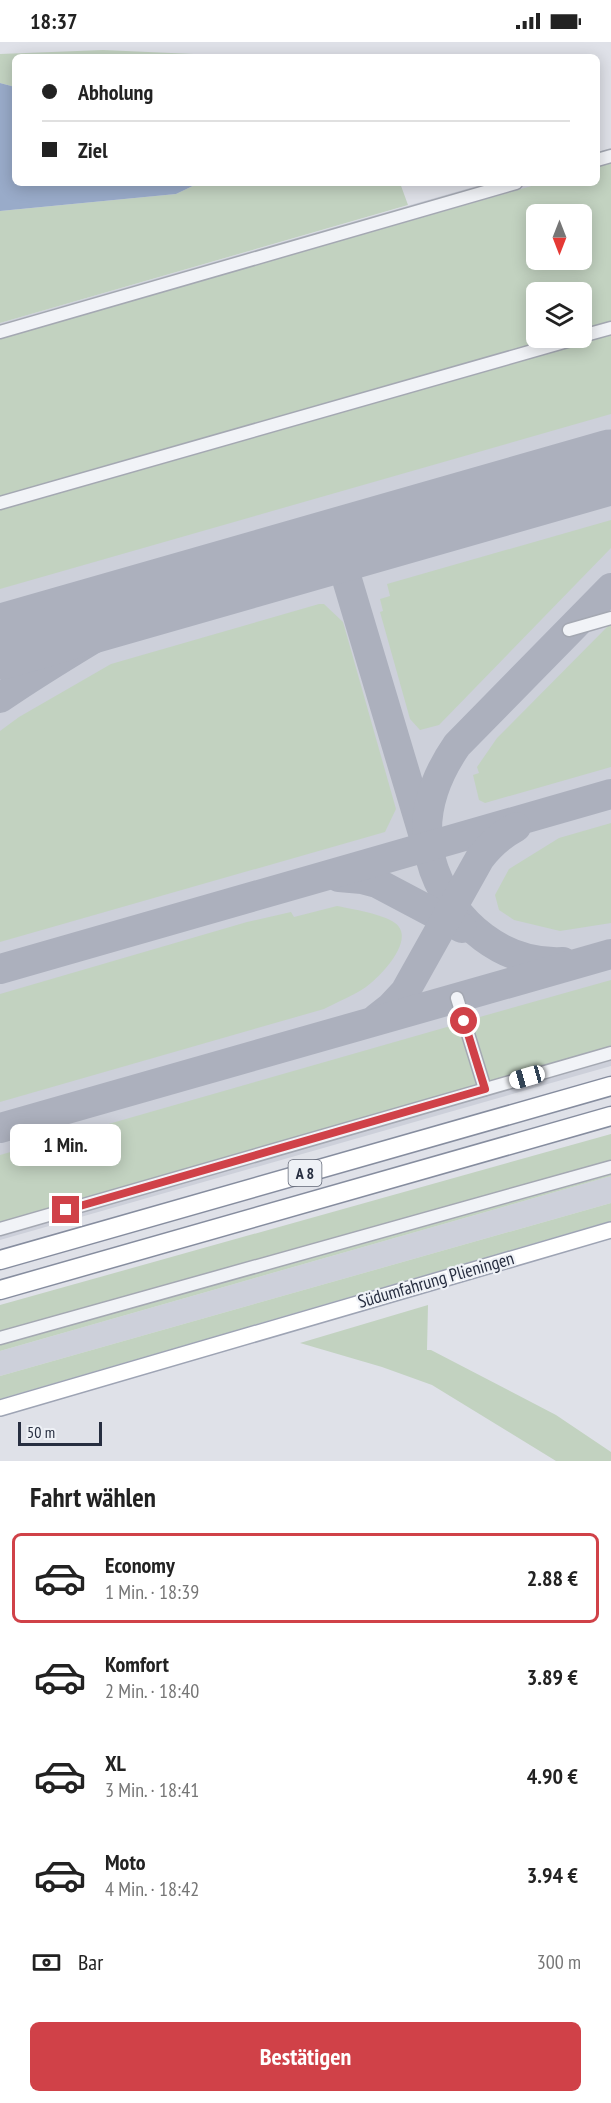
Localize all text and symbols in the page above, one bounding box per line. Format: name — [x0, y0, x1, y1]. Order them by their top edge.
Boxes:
text: 18:37 — [30, 7, 78, 35]
text: Abholung — [78, 78, 153, 106]
text: Ziel — [78, 136, 108, 164]
north arrow — [526, 204, 592, 270]
map controls — [526, 204, 592, 348]
button: layers — [526, 282, 592, 348]
route start — [450, 1007, 477, 1034]
car — [507, 1063, 547, 1091]
callout: 1 Min. — [10, 1123, 122, 1165]
text: 1 Min. — [43, 1132, 88, 1158]
road number: A 8 — [288, 1160, 322, 1186]
route end — [52, 1196, 79, 1223]
street label: Südumfahrung Plieningen — [355, 1246, 517, 1313]
scale bar — [18, 1419, 102, 1446]
text: 50 m — [27, 1422, 55, 1442]
text: Fahrt wählen — [30, 1480, 156, 1514]
icon: car — [33, 1551, 87, 1605]
text: Economy — [105, 1551, 175, 1579]
text: 2.88 € — [527, 1564, 578, 1592]
text: 1 Min. · 18:39 — [105, 1579, 199, 1605]
icon: car — [33, 1650, 87, 1704]
text: Komfort — [105, 1650, 169, 1678]
text: 3.89 € — [527, 1663, 578, 1691]
text: 2 Min. · 18:40 — [105, 1678, 199, 1704]
icon: car — [33, 1749, 87, 1803]
text: XL — [105, 1749, 126, 1777]
text: 4.90 € — [527, 1762, 578, 1790]
text: 3 Min. · 18:41 — [105, 1777, 199, 1803]
icon: car — [33, 1848, 87, 1902]
text: Moto — [105, 1848, 146, 1876]
text: 3.94 € — [527, 1861, 578, 1889]
text: 4 Min. · 18:42 — [105, 1876, 199, 1902]
icon: cash — [30, 1946, 63, 1979]
text: Bar — [78, 1948, 103, 1976]
text: 300 m — [537, 1949, 581, 1975]
button: Bestätigen — [30, 2022, 581, 2091]

